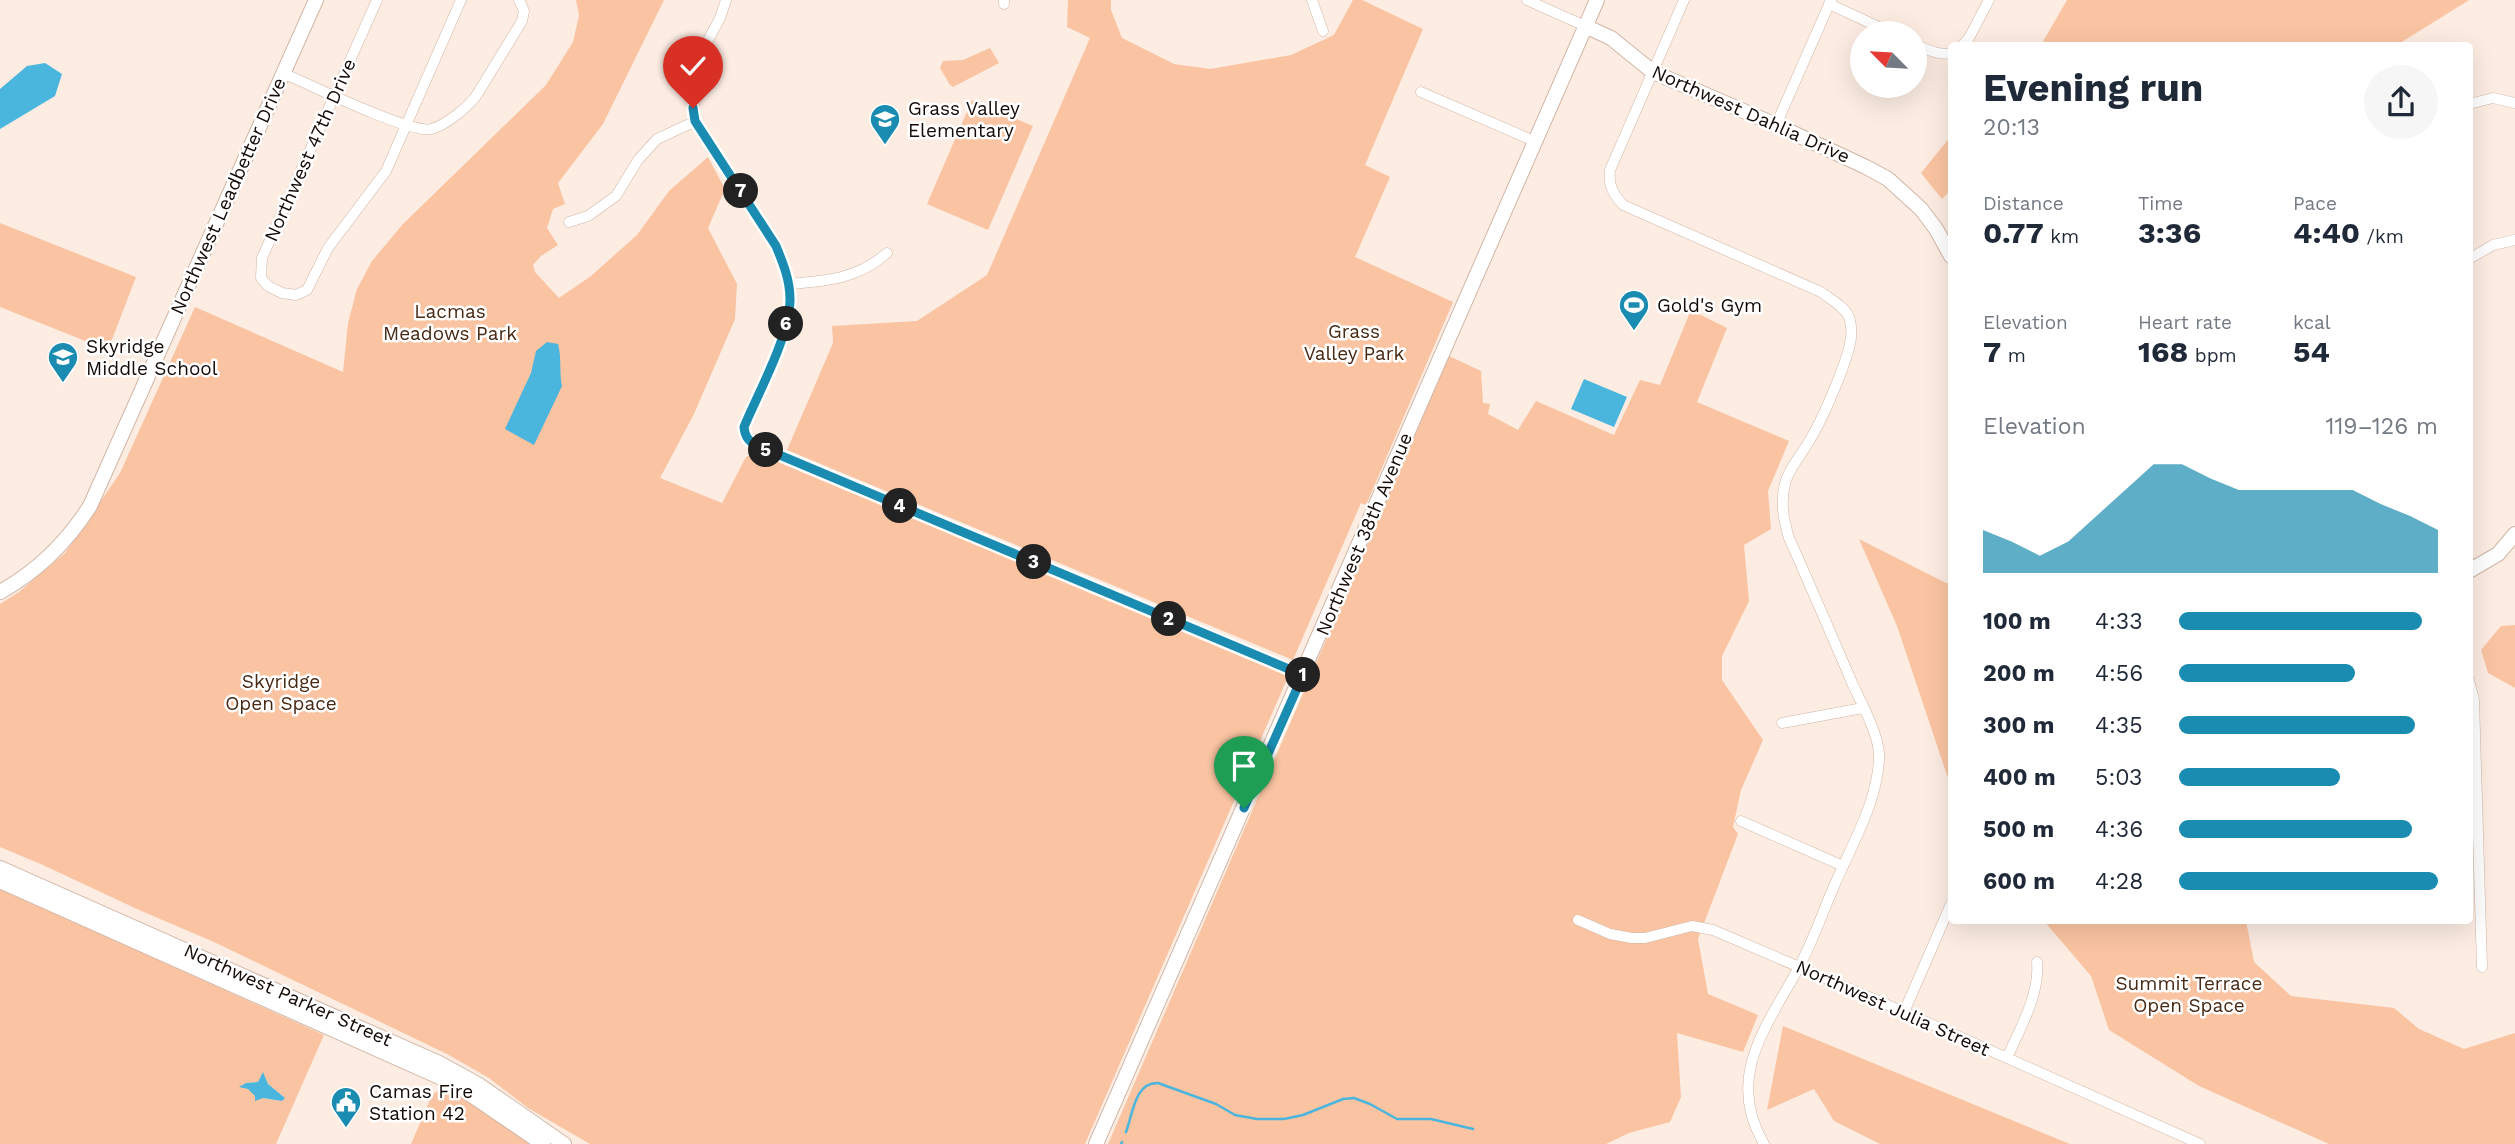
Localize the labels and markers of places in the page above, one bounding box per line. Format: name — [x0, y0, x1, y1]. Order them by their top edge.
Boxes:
pin — [663, 36, 723, 108]
place label: Grass Valley Elementary — [908, 97, 1020, 142]
school or university icon: Grass Valley Elementary — [868, 102, 902, 146]
pin: 7 — [724, 174, 758, 208]
sports icon: Gold's Gym — [1617, 288, 1651, 332]
place label: Gold's Gym — [1657, 294, 1762, 317]
pin: 6 — [768, 306, 804, 342]
place label: Skyridge Middle School — [86, 335, 218, 380]
school or university icon: Skyridge Middle School — [46, 340, 80, 384]
pin: 5 — [748, 433, 784, 468]
pin: 4 — [883, 489, 918, 524]
pin: 3 — [1016, 544, 1052, 580]
pin: 2 — [1152, 602, 1186, 636]
pin: 1 — [1286, 658, 1320, 692]
pin — [1214, 736, 1274, 808]
place label: Camas Fire Station 42 — [369, 1080, 473, 1125]
public building icon: Camas Fire Station 42 — [329, 1085, 363, 1129]

